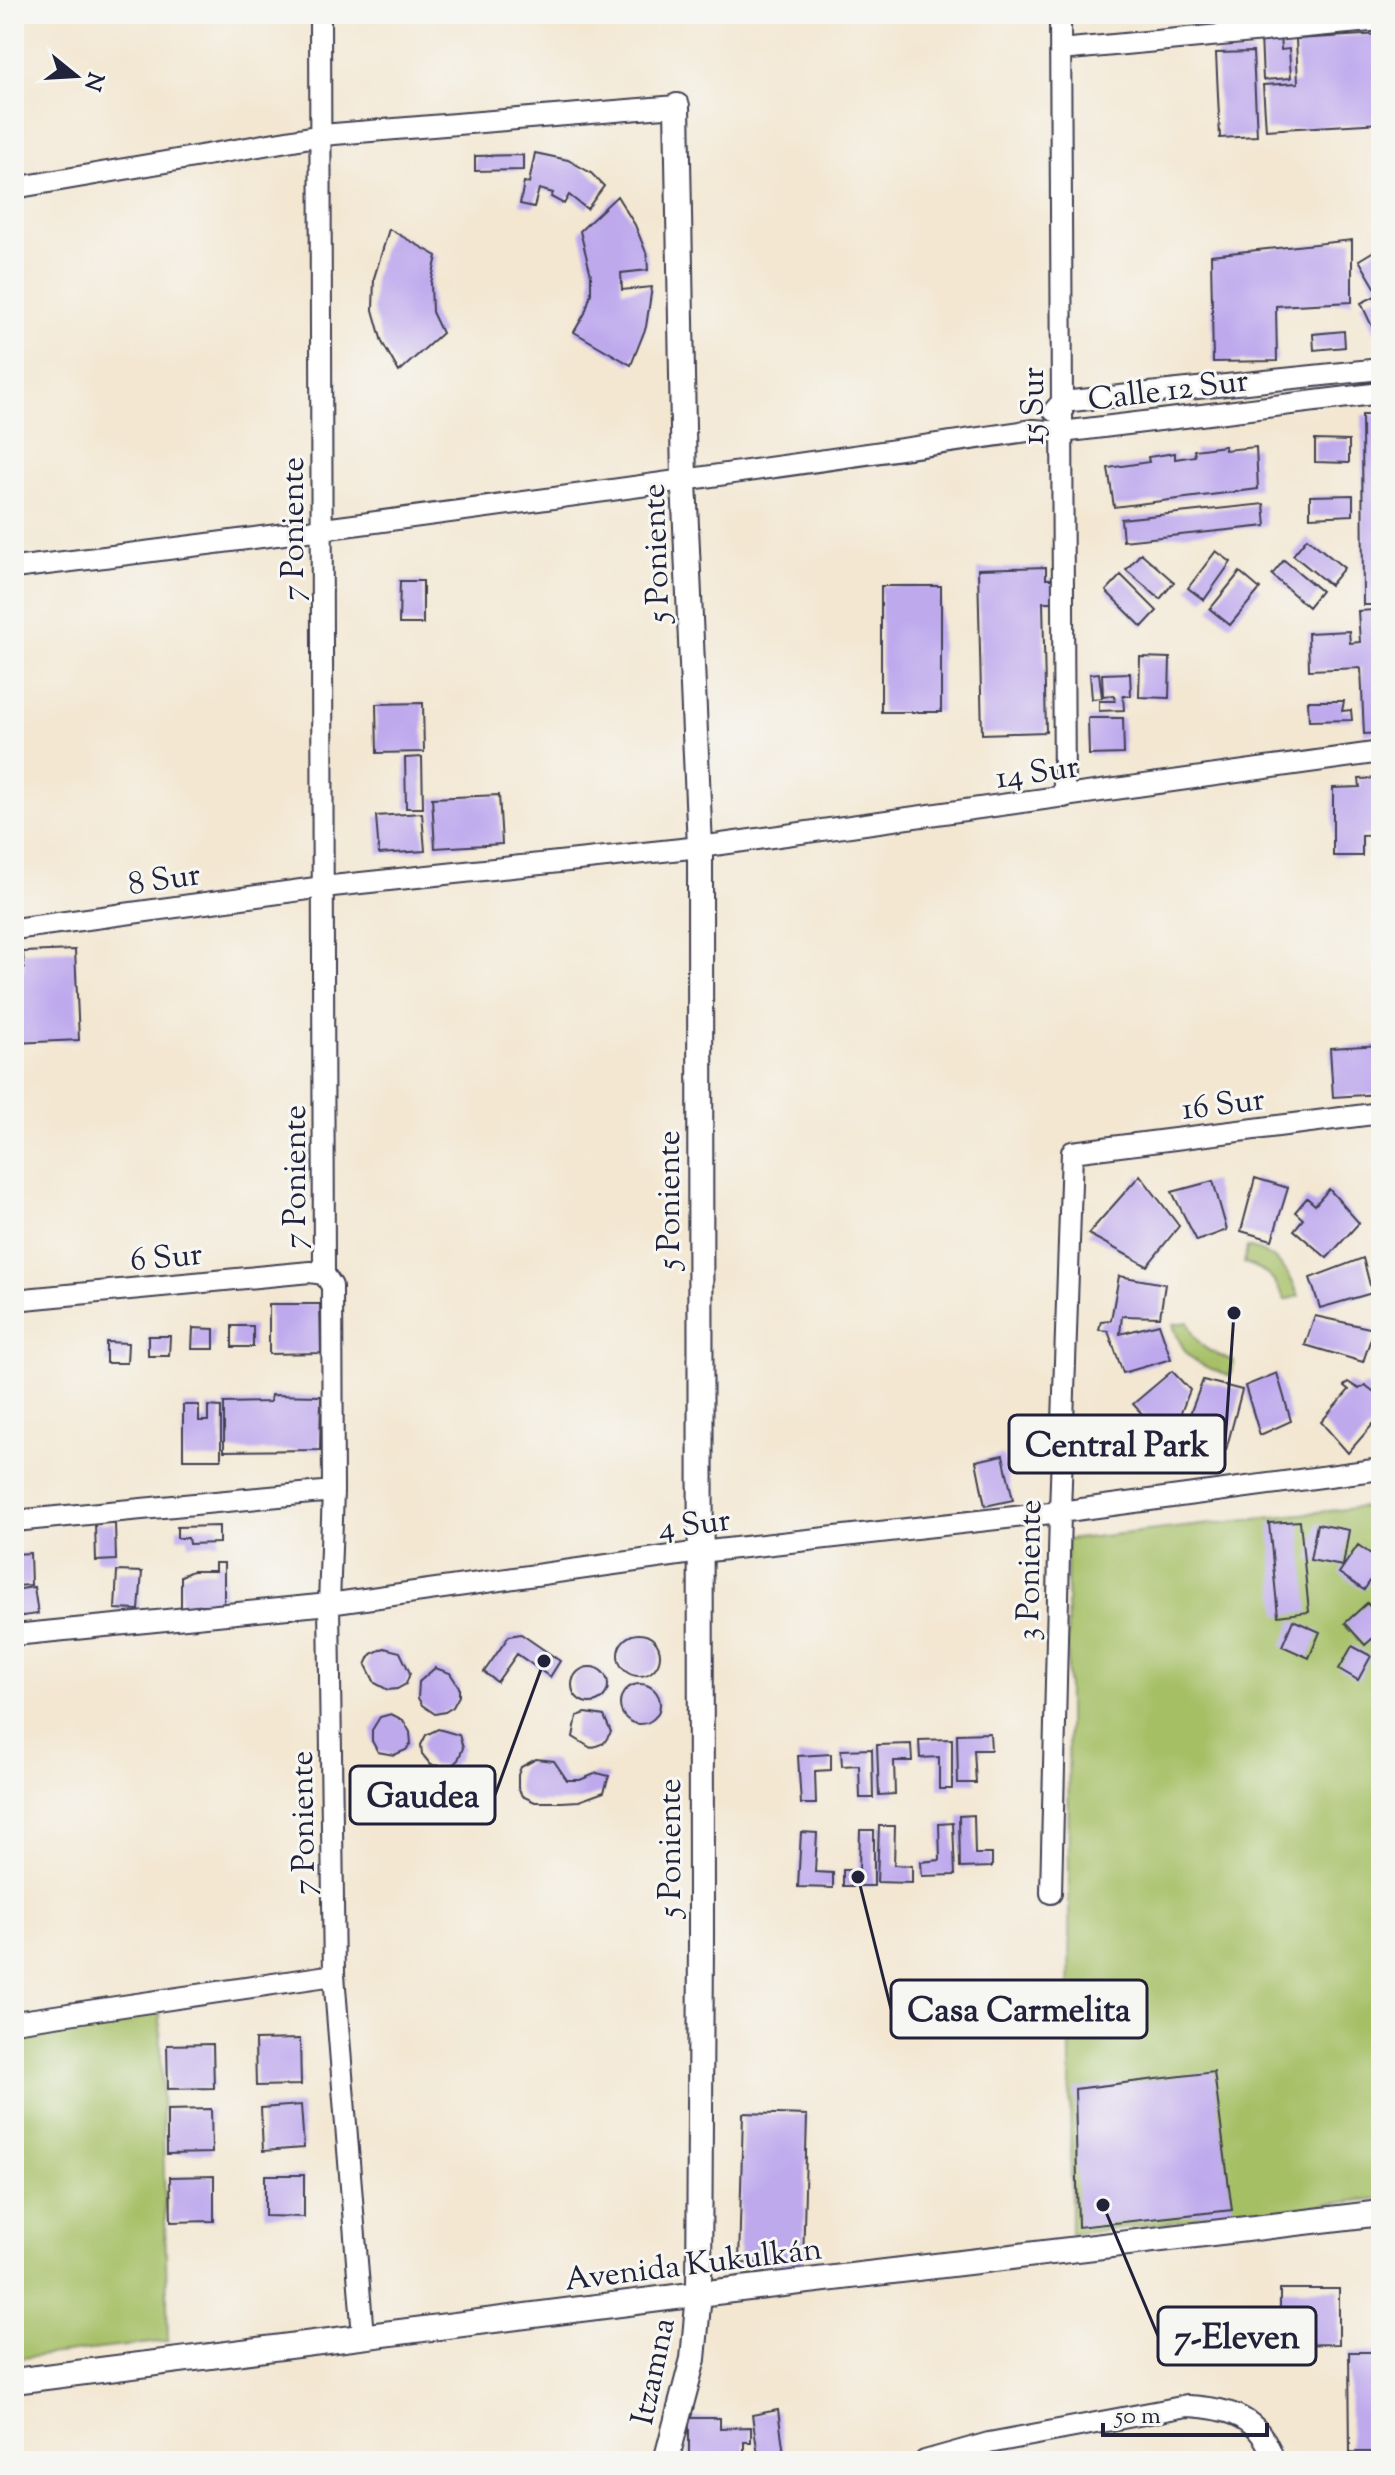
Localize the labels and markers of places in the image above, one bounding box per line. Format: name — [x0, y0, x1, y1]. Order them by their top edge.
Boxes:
callout: Central Park — [1009, 1415, 1225, 1473]
callout: Gaudea — [350, 1766, 495, 1824]
callout: Casa Carmelita — [891, 1980, 1147, 2038]
callout: 7-Eleven — [1158, 2307, 1316, 2365]

